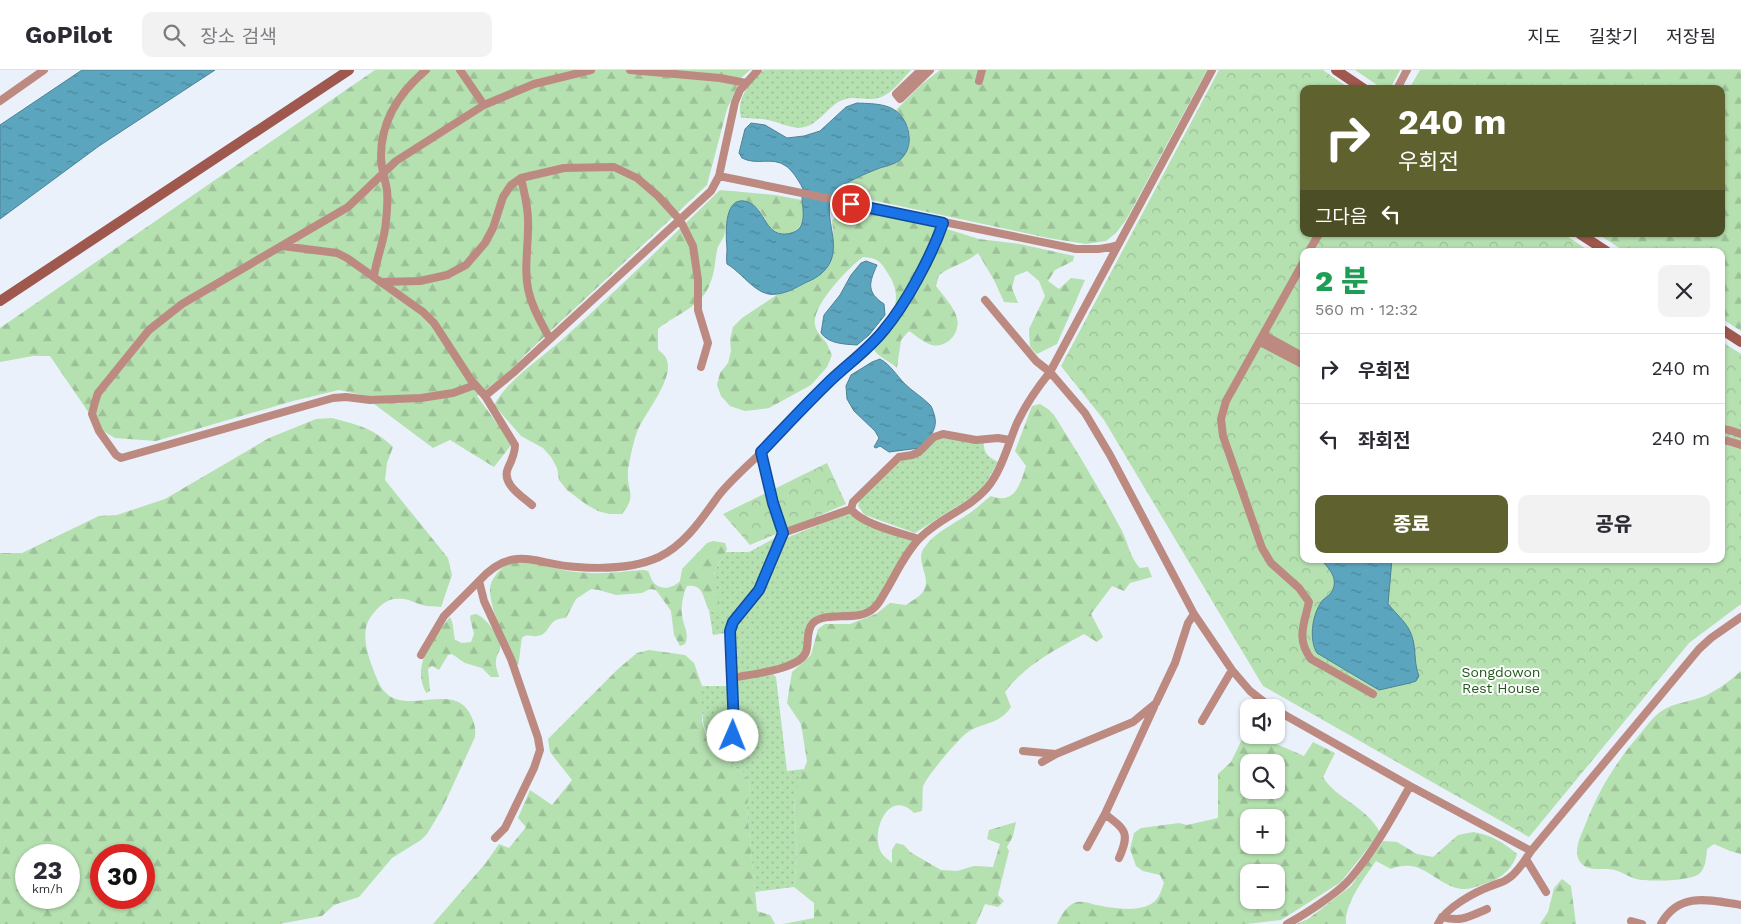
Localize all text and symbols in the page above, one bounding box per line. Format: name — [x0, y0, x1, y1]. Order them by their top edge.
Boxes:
search box — [142, 12, 492, 57]
text: GoPilot — [25, 21, 112, 49]
icon: search — [160, 21, 188, 49]
text: 장소 검색 — [200, 25, 277, 48]
text: 지도 — [1528, 26, 1561, 47]
text: 길찾기 — [1589, 26, 1638, 47]
text: 저장됨 — [1666, 26, 1716, 47]
text: 240 m — [1398, 101, 1507, 143]
icon: right — [1315, 105, 1380, 170]
text: 우회전 — [1398, 149, 1459, 174]
pin — [830, 183, 872, 225]
icon: arrive — [837, 190, 865, 218]
icon: left — [1377, 200, 1405, 228]
text: 그다음 — [1315, 205, 1367, 228]
text: 2 분 — [1315, 263, 1369, 298]
button: close — [1658, 265, 1710, 317]
text: 560 m · 12:32 — [1315, 300, 1418, 319]
icon: right — [1315, 355, 1343, 383]
text: 240 m — [1651, 357, 1710, 380]
text: 우회전 — [1358, 359, 1410, 382]
icon: left — [1315, 425, 1343, 453]
text: 240 m — [1651, 427, 1710, 450]
text: 좌회전 — [1358, 429, 1410, 452]
button: 종료 — [1315, 495, 1508, 553]
button: 공유 — [1518, 495, 1710, 553]
park label: Songdowon Rest House — [1462, 664, 1541, 696]
map controls — [1240, 699, 1285, 909]
button: sound — [1240, 699, 1285, 744]
position arrow — [706, 709, 758, 761]
button: search — [1240, 754, 1285, 799]
button: + — [1240, 809, 1285, 854]
speed limit sign: 30 — [90, 844, 155, 909]
text: 23 — [33, 856, 62, 885]
button: − — [1240, 864, 1285, 909]
text: km/h — [32, 882, 63, 896]

